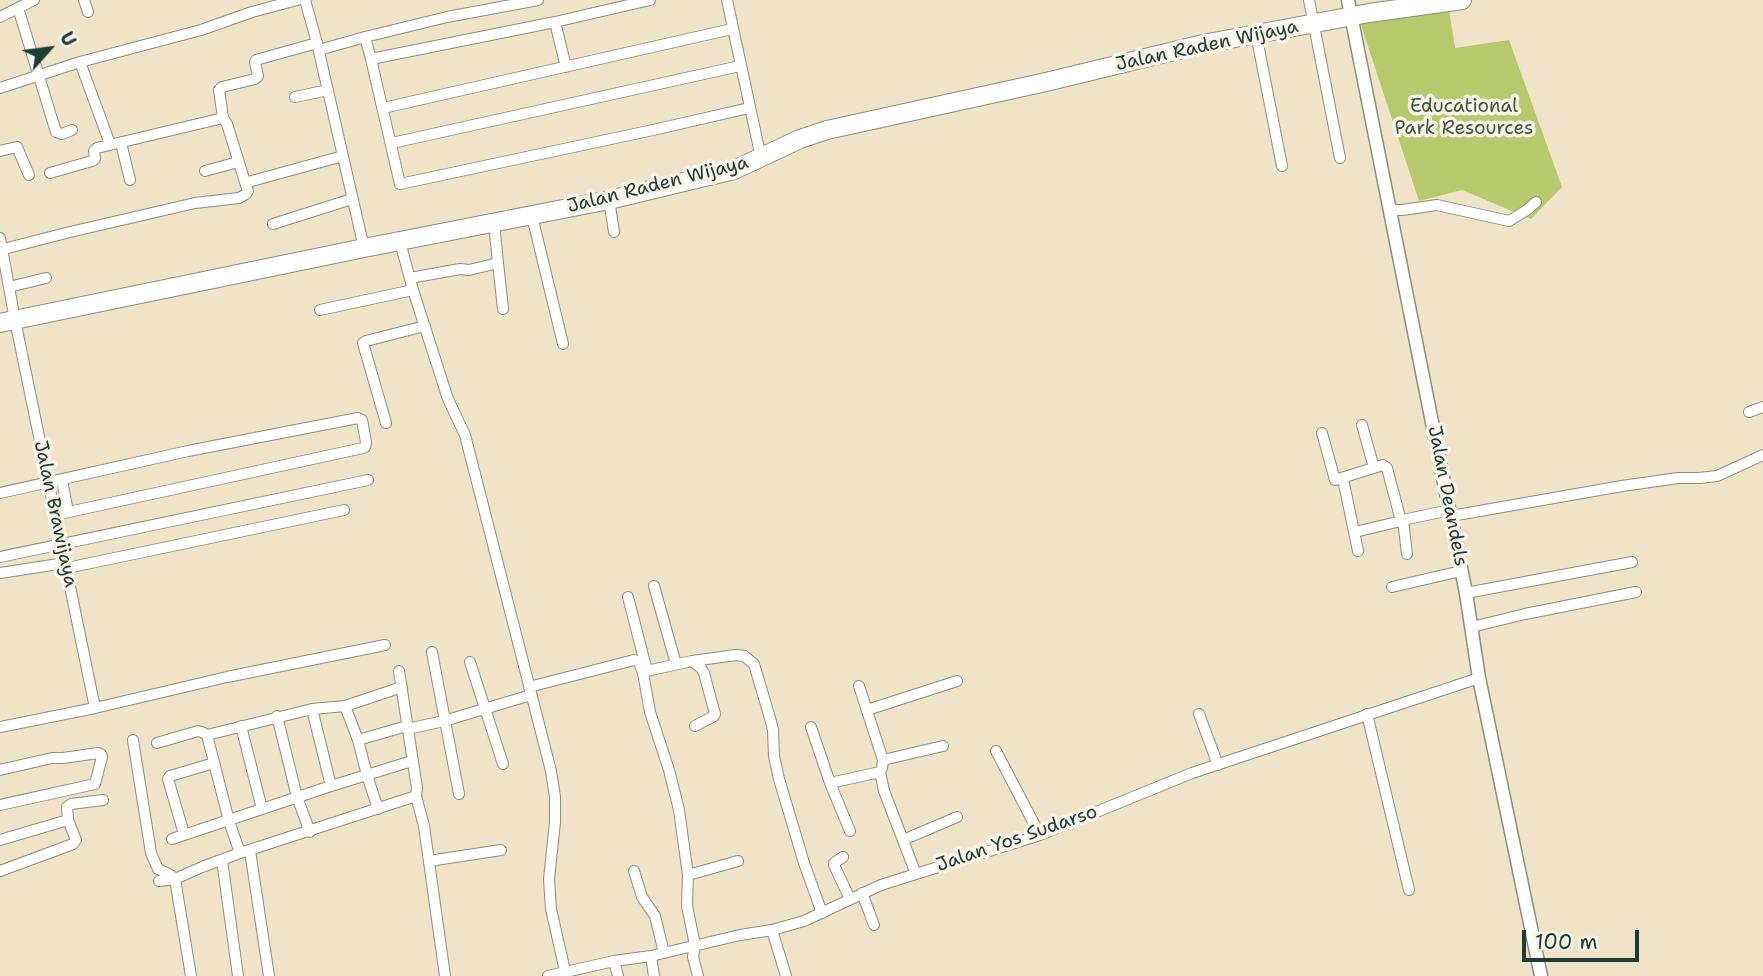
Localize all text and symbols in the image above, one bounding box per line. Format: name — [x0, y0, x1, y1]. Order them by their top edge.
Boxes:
north arrow — [14, 14, 84, 84]
street label: Jalan Raden Wijaya — [1114, 16, 1300, 76]
text: U — [54, 27, 82, 51]
park label: Educational Park Resources — [1395, 96, 1533, 140]
street label: Jalan Raden Wijaya — [565, 151, 751, 219]
street label: Jalan Deandels — [1422, 424, 1472, 568]
street label: Jalan Brawijaya — [28, 438, 82, 590]
street label: Jalan Yos Sudarso — [934, 801, 1100, 877]
scale bar — [1525, 916, 1642, 960]
text: 100 m — [1535, 928, 1598, 956]

